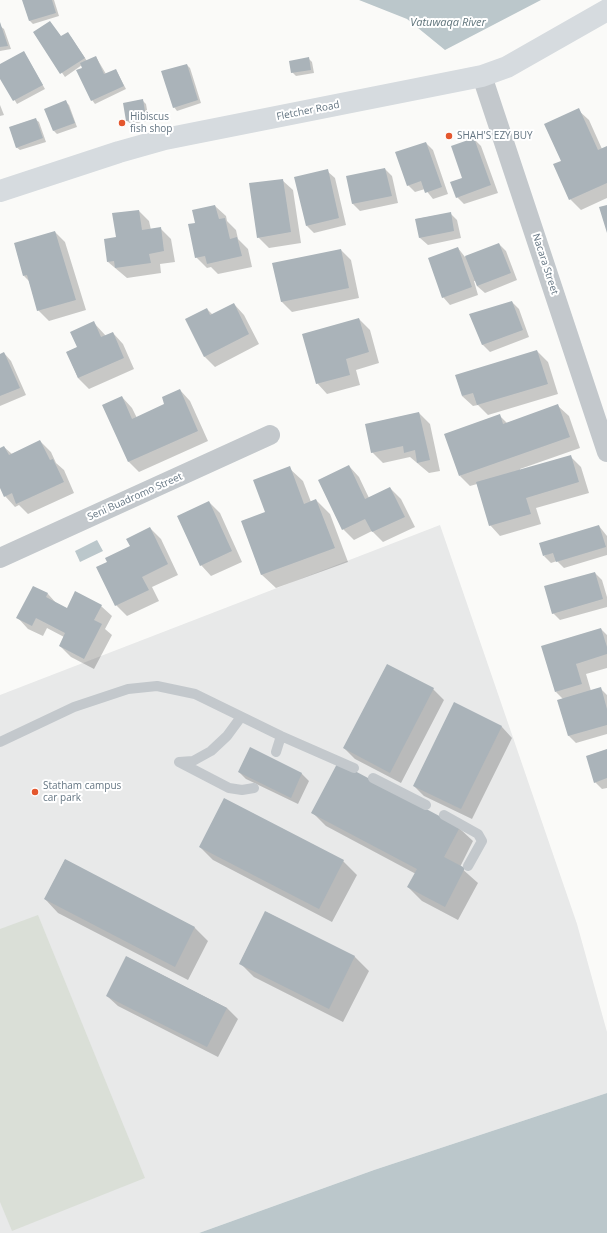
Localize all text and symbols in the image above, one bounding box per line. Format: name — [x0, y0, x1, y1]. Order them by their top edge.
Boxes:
water label: Vatuwaqa River — [410, 16, 486, 30]
street label: Fletcher Road — [275, 99, 341, 123]
place label: Hibiscus fish shop — [130, 111, 172, 134]
marker: Hibiscus fish shop — [117, 118, 127, 128]
place label: SHAH'S EZY BUY — [457, 130, 533, 142]
marker: SHAH'S EZY BUY — [444, 131, 454, 141]
street label: Nacara Street — [529, 232, 561, 296]
street label: Seni Buadromo Street — [86, 471, 184, 523]
place label: Statham campus car park — [43, 780, 121, 804]
marker: Statham campus car park — [30, 787, 40, 797]

